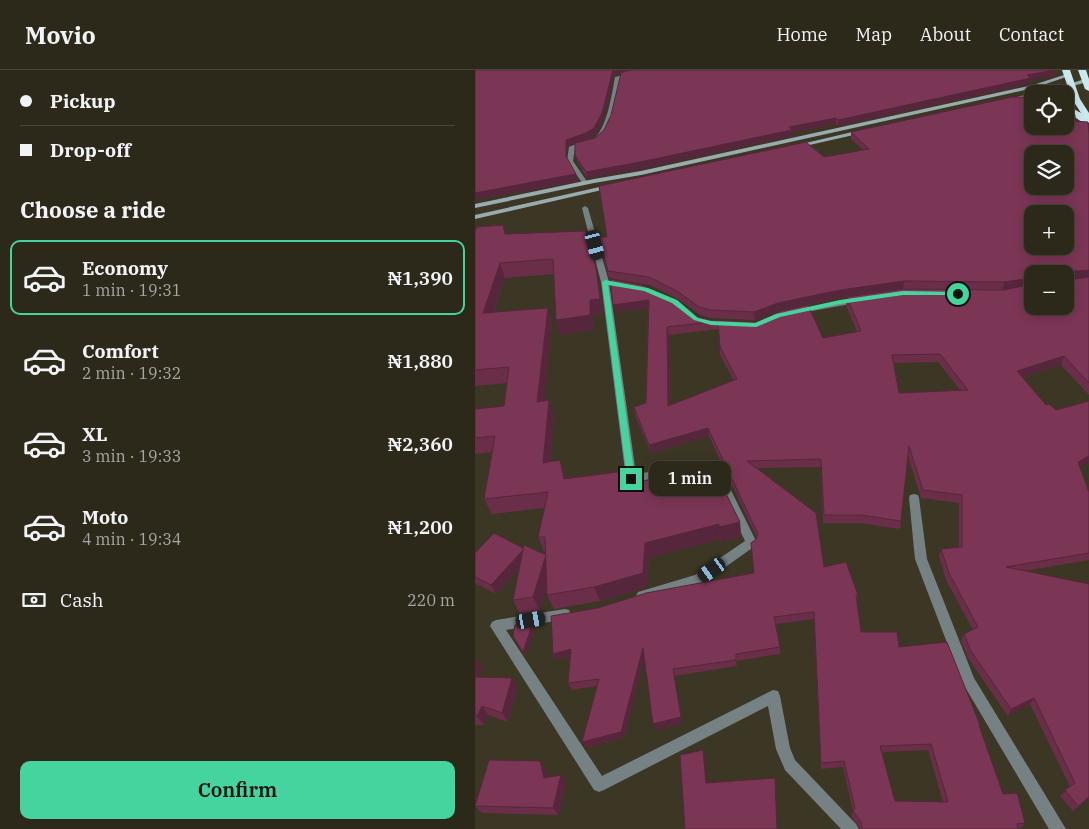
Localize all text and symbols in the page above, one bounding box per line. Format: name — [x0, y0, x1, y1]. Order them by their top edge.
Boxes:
text: Movio — [25, 19, 96, 51]
text: Home — [776, 23, 828, 46]
text: Map — [856, 23, 892, 46]
text: About — [920, 23, 971, 46]
text: Contact — [999, 23, 1064, 46]
map controls — [1024, 85, 1074, 315]
button: locate — [1024, 85, 1074, 135]
text: Pickup — [50, 89, 115, 113]
text: Drop-off — [50, 138, 131, 162]
button: layers — [1024, 145, 1074, 195]
text: Choose a ride — [20, 195, 166, 224]
button: + — [1024, 205, 1074, 255]
car — [583, 229, 606, 261]
icon: car — [22, 255, 67, 300]
text: Economy — [82, 256, 168, 280]
button: − — [1024, 265, 1074, 315]
text: ₦1,390 — [387, 266, 453, 290]
text: 1 min · 19:31 — [82, 280, 181, 300]
route start — [947, 283, 969, 305]
icon: car — [22, 338, 67, 383]
text: Comfort — [82, 339, 159, 363]
text: ₦1,880 — [387, 349, 453, 373]
text: 2 min · 19:32 — [82, 363, 181, 383]
icon: car — [22, 421, 67, 466]
text: XL — [82, 422, 108, 446]
text: ₦2,360 — [387, 432, 453, 456]
text: 3 min · 19:33 — [82, 446, 181, 466]
callout: 1 min — [649, 462, 731, 496]
route end — [620, 468, 642, 490]
text: 1 min — [668, 468, 712, 488]
icon: car — [22, 504, 67, 549]
text: Moto — [82, 505, 128, 529]
text: ₦1,200 — [387, 515, 453, 539]
text: 4 min · 19:34 — [82, 529, 181, 549]
car — [695, 555, 728, 585]
icon: cash — [20, 586, 48, 614]
text: Cash — [60, 588, 104, 612]
text: 220 m — [407, 590, 455, 610]
car — [514, 610, 547, 630]
button: Confirm — [20, 761, 455, 819]

